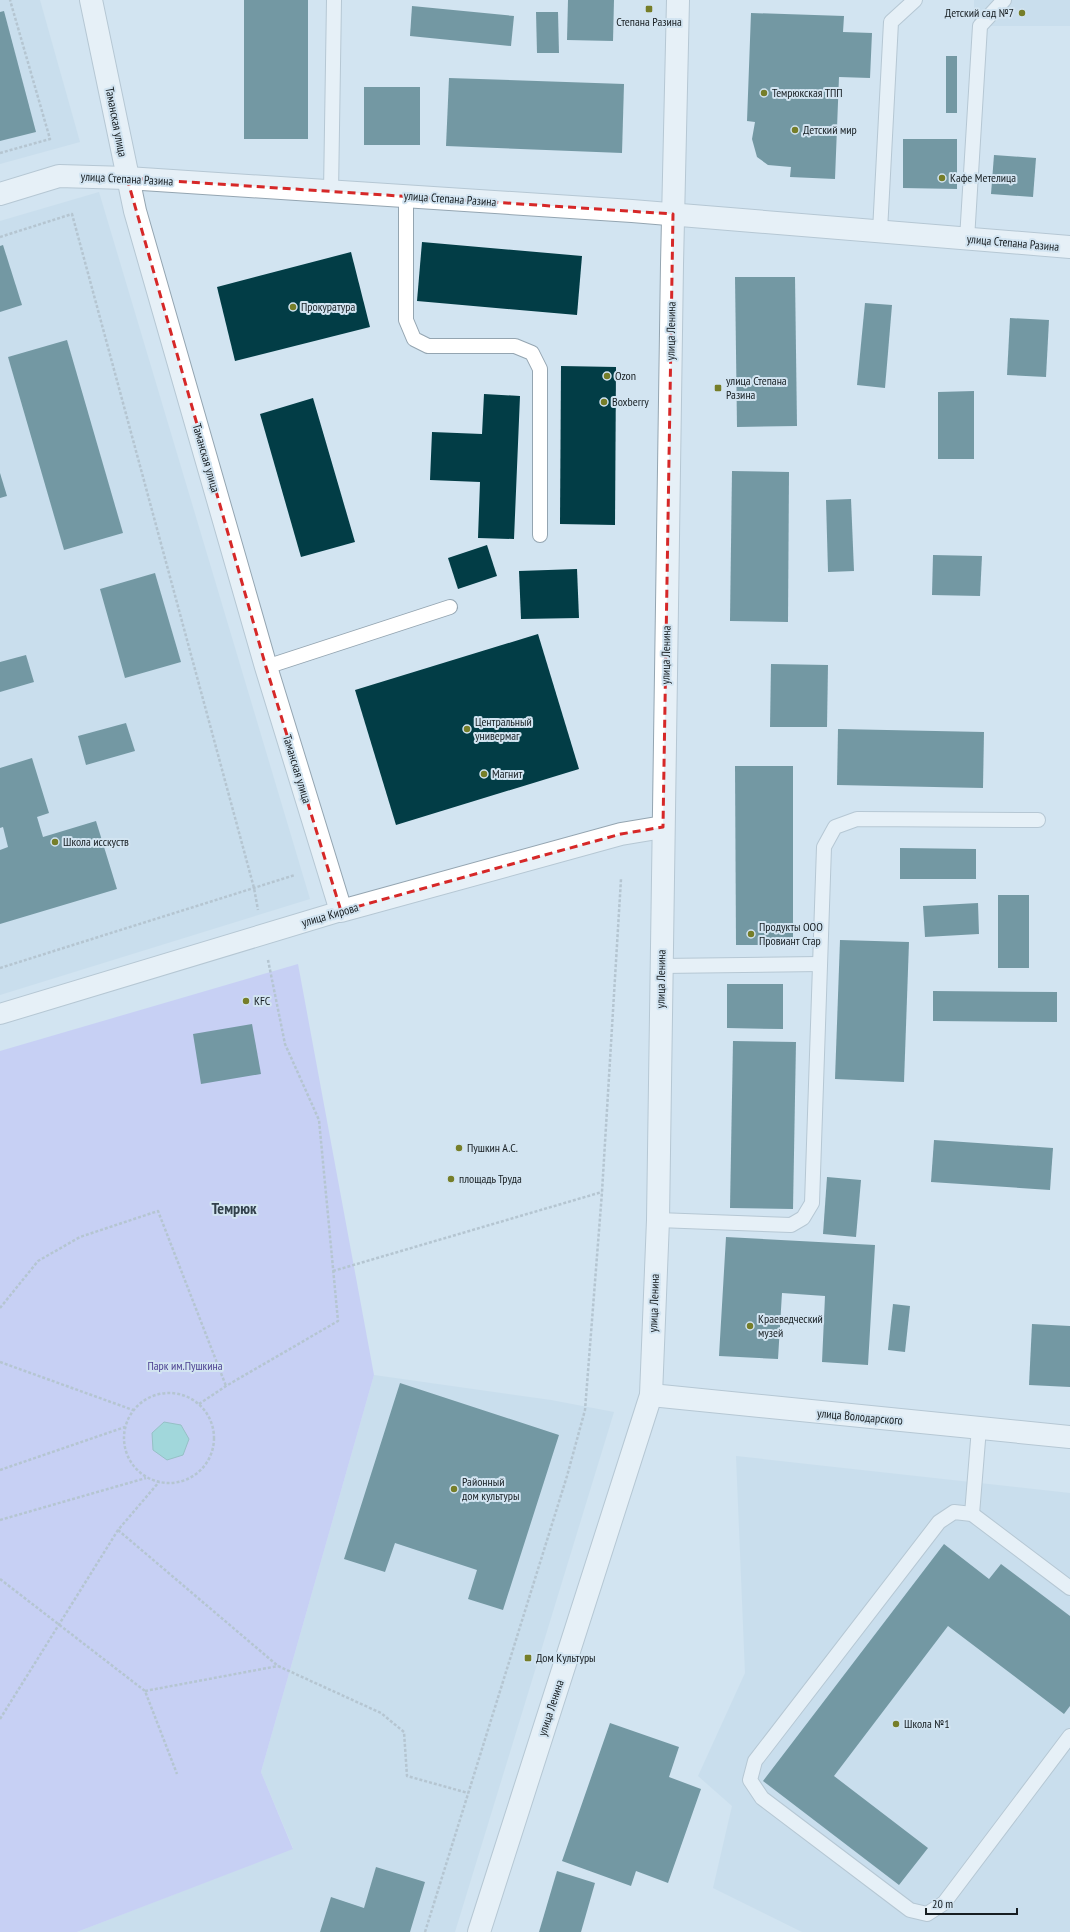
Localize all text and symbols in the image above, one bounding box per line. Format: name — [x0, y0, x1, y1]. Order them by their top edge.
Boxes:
marker: Степана Разина — [644, 4, 654, 14]
place label: Детский сад №7 — [945, 5, 1014, 20]
marker: Детский сад №7 — [1017, 8, 1027, 18]
place label: Степана Разина — [616, 14, 682, 29]
place label: Темрюкская ТПП — [772, 85, 843, 100]
street label: Таманская улица — [102, 86, 131, 158]
marker: Темрюкская ТПП — [759, 88, 769, 98]
place label: Детский мир — [803, 122, 857, 137]
marker: Детский мир — [790, 125, 800, 135]
street label: улица Степана Разина — [80, 169, 174, 188]
place label: Кафе Метелица — [950, 170, 1016, 185]
marker: Кафе Метелица — [937, 173, 947, 183]
street label: улица Степана Разина — [403, 188, 497, 209]
street label: улица Степана Разина — [966, 231, 1060, 254]
place label: Прокуратура — [301, 299, 355, 314]
street label: улица Ленина — [662, 301, 679, 360]
marker: Прокуратура — [288, 302, 298, 312]
place label: Ozon — [615, 368, 636, 383]
marker: Ozon — [602, 371, 612, 381]
place label: улица Степана Разина — [726, 373, 787, 402]
marker: улица Степана Разина — [713, 383, 723, 393]
place label: Boxberry — [612, 394, 649, 409]
marker: Boxberry — [599, 397, 609, 407]
street label: Таманская улица — [190, 422, 224, 494]
street label: улица Ленина — [657, 625, 674, 684]
place label: Центральный универмаг — [475, 714, 532, 743]
marker: Центральный универмаг — [462, 724, 472, 734]
street label: Таманская улица — [280, 733, 315, 805]
place label: Магнит — [492, 766, 522, 781]
marker: Магнит — [479, 769, 489, 779]
place label: Школа исскуств — [63, 834, 129, 849]
marker: Школа исскуств — [50, 837, 60, 847]
street label: улица Кирова — [300, 899, 360, 930]
place label: Продукты ООО Провиант Стар — [759, 919, 823, 948]
marker: Продукты ООО Провиант Стар — [746, 929, 756, 939]
street label: улица Ленина — [652, 949, 669, 1008]
place label: KFC — [254, 993, 271, 1008]
marker: KFC — [241, 996, 251, 1006]
place label: Пушкин А.С. — [467, 1140, 518, 1155]
marker: Пушкин А.С. — [454, 1143, 464, 1153]
place label: площадь Труда — [459, 1171, 522, 1186]
marker: площадь Труда — [446, 1174, 456, 1184]
district label: Темрюк — [211, 1198, 257, 1218]
street label: улица Ленина — [645, 1273, 662, 1333]
place label: Краеведческий музей — [758, 1311, 823, 1340]
marker: Краеведческий музей — [745, 1321, 755, 1331]
park label: Парк им.Пушкина — [147, 1358, 223, 1373]
street label: улица Володарского — [817, 1405, 904, 1428]
place label: Районный дом культуры — [462, 1474, 519, 1503]
marker: Районный дом культуры — [449, 1484, 459, 1494]
place label: Дом Культуры — [536, 1650, 596, 1665]
marker: Дом Культуры — [523, 1653, 533, 1663]
street label: улица Ленина — [534, 1677, 567, 1738]
place label: Школа №1 — [904, 1716, 950, 1731]
marker: Школа №1 — [891, 1719, 901, 1729]
scale bar — [926, 1890, 1017, 1916]
text: 20 m — [932, 1896, 953, 1911]

